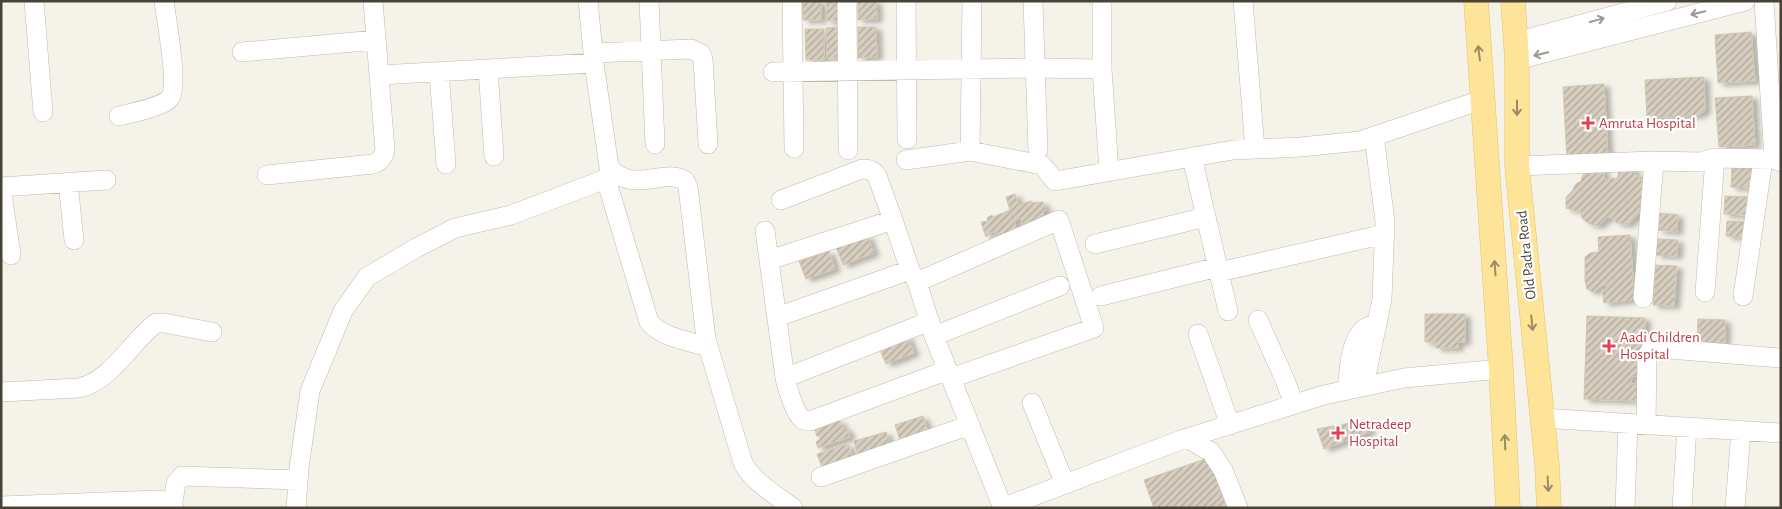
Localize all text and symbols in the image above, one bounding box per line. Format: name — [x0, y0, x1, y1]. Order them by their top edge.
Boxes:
one-way arrow — [1690, 9, 1706, 19]
one-way arrow — [1589, 15, 1605, 25]
one-way arrow — [1475, 46, 1484, 62]
one-way arrow — [1533, 50, 1549, 59]
one-way arrow — [1512, 100, 1522, 116]
marker: Amruta Hospital — [1581, 116, 1595, 130]
place label: Amruta Hospital — [1599, 116, 1696, 131]
street label: Old Padra Road — [1514, 209, 1539, 300]
one-way arrow — [1490, 260, 1499, 276]
one-way arrow — [1527, 314, 1537, 330]
place label: Aadi Children Hospital — [1620, 330, 1700, 362]
marker: Aadi Children Hospital — [1602, 339, 1616, 353]
place label: Netradeep Hospital — [1349, 417, 1412, 449]
marker: Netradeep Hospital — [1331, 426, 1345, 440]
one-way arrow — [1501, 434, 1510, 450]
one-way arrow — [1543, 476, 1552, 492]

